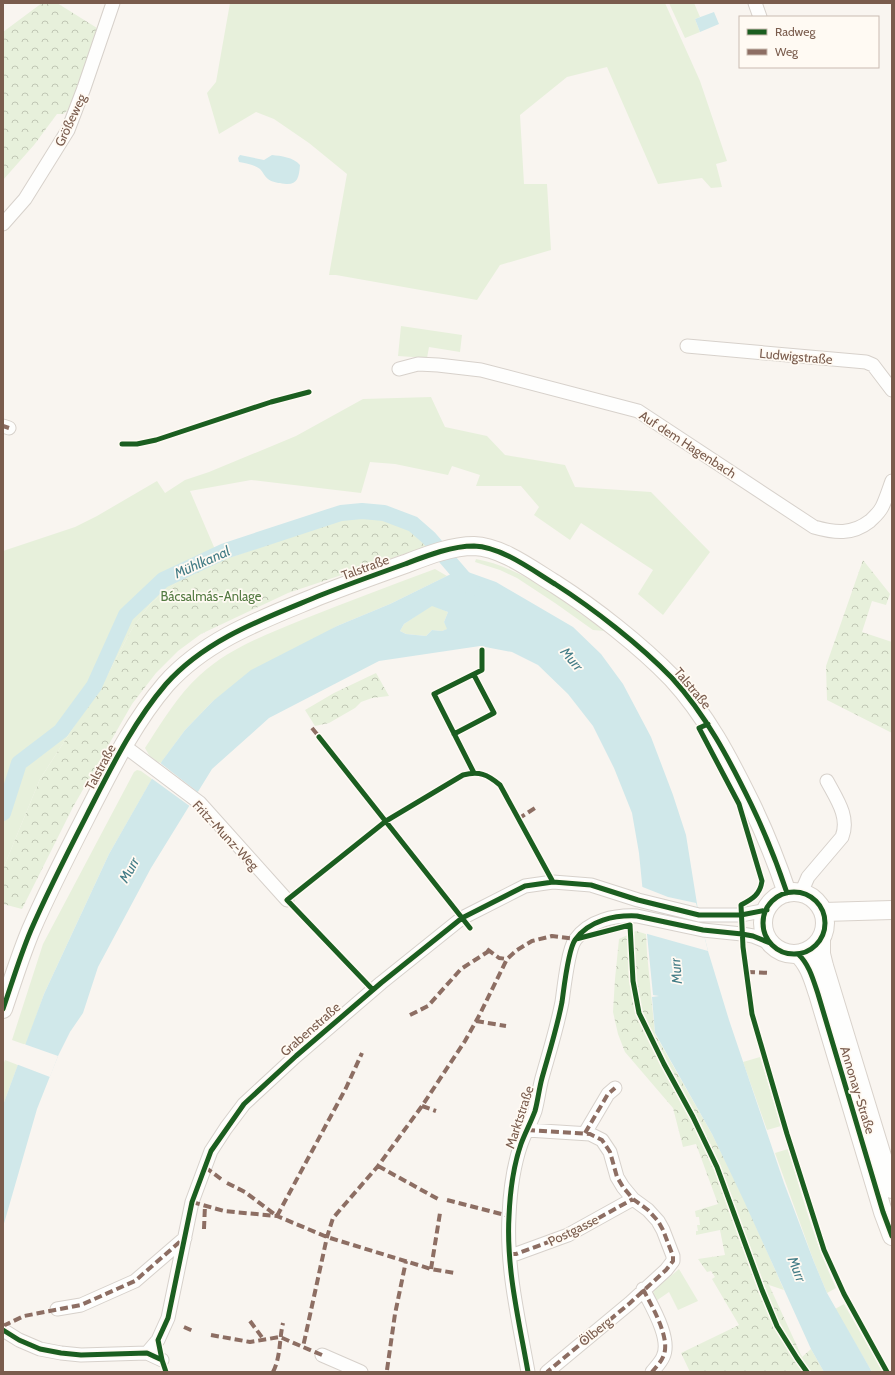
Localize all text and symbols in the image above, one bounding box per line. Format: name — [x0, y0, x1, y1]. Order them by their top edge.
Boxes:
legend — [739, 16, 879, 68]
text: Radweg — [775, 24, 816, 39]
text: Weg — [775, 44, 799, 59]
street label: Größeweg — [51, 91, 89, 149]
street label: Ludwigstraße — [759, 345, 834, 367]
street label: Auf dem Hagenbach — [637, 407, 739, 481]
water label: Mühlkanal — [170, 541, 233, 583]
street label: Talstraße — [339, 551, 391, 583]
park label: Bácsalmás-Anlage — [161, 588, 262, 604]
water label: Murr — [556, 643, 588, 675]
street label: Talstraße — [671, 664, 715, 712]
street label: Talstraße — [81, 741, 119, 793]
street label: Fritz-Munz-Weg — [190, 797, 263, 874]
water label: Murr — [114, 854, 143, 887]
water label: Murr — [666, 957, 686, 986]
street label: Grabenstraße — [277, 998, 343, 1059]
street label: Annonay-Straße — [837, 1044, 879, 1136]
street label: Marktstraße — [501, 1083, 537, 1150]
street label: Postgasse — [545, 1211, 601, 1249]
water label: Murr — [783, 1253, 810, 1285]
street label: Ölberg — [575, 1313, 615, 1349]

